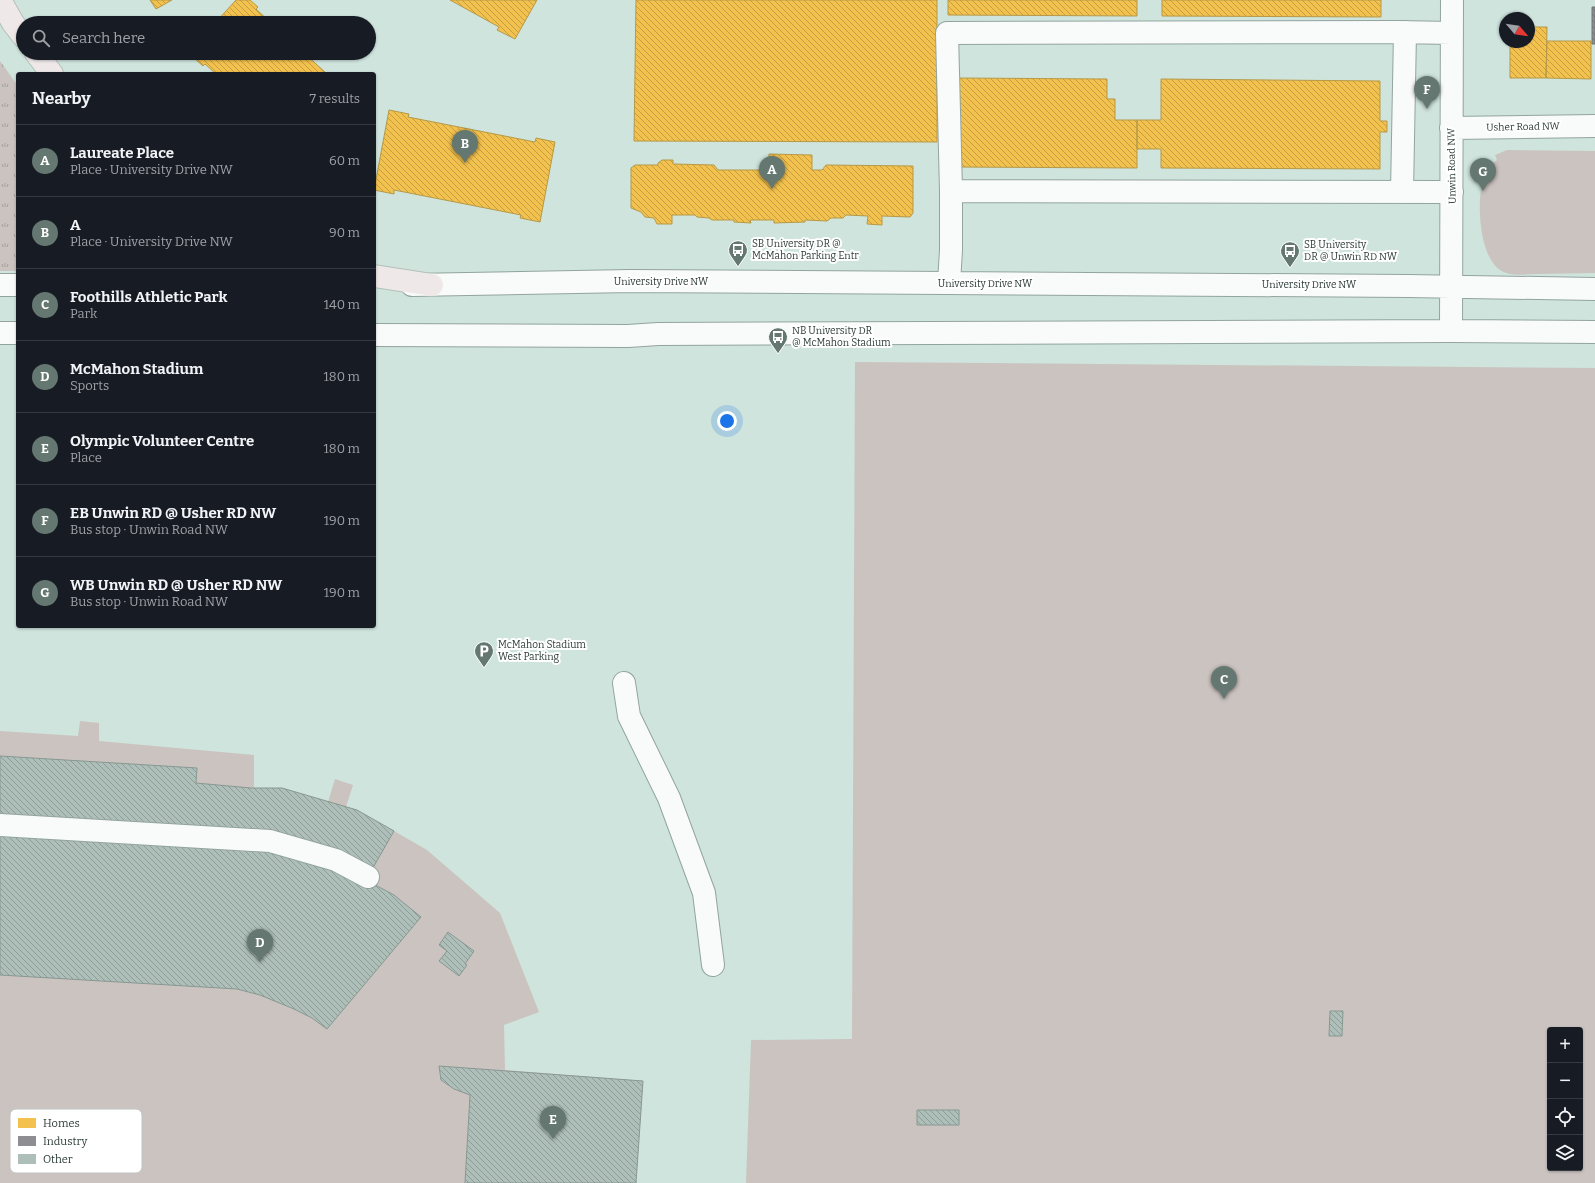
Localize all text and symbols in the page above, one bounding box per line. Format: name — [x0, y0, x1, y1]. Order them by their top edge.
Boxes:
north arrow — [1499, 12, 1535, 48]
search box — [16, 16, 376, 60]
icon: search — [30, 27, 52, 49]
text: Search here — [62, 29, 145, 47]
pin: F — [1414, 76, 1440, 109]
text: Nearby — [32, 88, 91, 109]
text: 7 results — [310, 91, 360, 106]
street label: Usher Road NW — [1486, 120, 1561, 134]
street label: Unwin Road NW — [1445, 127, 1459, 204]
pin: B — [452, 130, 478, 163]
text: Laureate Place — [70, 144, 174, 162]
text: A — [40, 153, 50, 168]
text: 60 m — [329, 153, 360, 168]
pin: A — [759, 156, 785, 189]
pin: G — [1470, 158, 1496, 191]
text: Place · University Drive NW — [70, 162, 233, 177]
text: A — [70, 216, 81, 234]
text: B — [41, 225, 49, 240]
text: 90 m — [329, 225, 360, 240]
text: Place · University Drive NW — [70, 234, 233, 249]
place label: SB University DR @ McMahon Parking Entr — [752, 238, 859, 262]
bus stop icon: SB University DR @ McMahon Parking Entr — [727, 239, 749, 267]
place label: SB University DR @ Unwin RD NW — [1304, 239, 1398, 263]
bus stop icon: SB University DR @ Unwin RD NW — [1279, 240, 1301, 268]
street label: University Drive NW — [614, 276, 709, 288]
street label: University Drive NW — [938, 278, 1033, 290]
street label: University Drive NW — [1262, 279, 1357, 291]
text: Foothills Athletic Park — [70, 288, 227, 306]
text: C — [41, 297, 49, 312]
text: 140 m — [324, 297, 360, 312]
text: Park — [70, 306, 97, 321]
place label: NB University DR @ McMahon Stadium — [792, 325, 891, 349]
bus stop icon: NB University DR @ McMahon Stadium — [767, 326, 789, 354]
text: McMahon Stadium — [70, 360, 203, 378]
text: D — [40, 369, 50, 384]
text: 180 m — [324, 369, 360, 384]
text: Sports — [70, 378, 109, 393]
your location — [717, 411, 737, 431]
text: Olympic Volunteer Centre — [70, 432, 254, 450]
text: E — [41, 441, 49, 456]
text: 180 m — [324, 441, 360, 456]
text: Place — [70, 450, 102, 465]
text: EB Unwin RD @ Usher RD NW — [70, 504, 276, 522]
text: F — [41, 513, 49, 528]
text: 190 m — [324, 513, 360, 528]
text: Bus stop · Unwin Road NW — [70, 522, 228, 537]
text: WB Unwin RD @ Usher RD NW — [70, 576, 282, 594]
text: G — [40, 585, 50, 600]
text: 190 m — [324, 585, 360, 600]
text: Bus stop · Unwin Road NW — [70, 594, 228, 609]
place label: McMahon Stadium West Parking — [498, 639, 586, 663]
parking icon: McMahon Stadium West Parking — [473, 640, 495, 668]
pin: C — [1211, 666, 1237, 699]
pin: D — [247, 929, 273, 962]
map controls — [1547, 1027, 1583, 1171]
button: + — [1547, 1027, 1583, 1063]
button: − — [1547, 1063, 1583, 1099]
button: locate — [1547, 1099, 1583, 1135]
pin: E — [540, 1106, 566, 1139]
legend — [10, 1109, 142, 1173]
text: Homes — [43, 1117, 80, 1130]
text: Industry — [43, 1135, 87, 1148]
button: layers — [1547, 1135, 1583, 1171]
text: Other — [43, 1153, 73, 1166]

